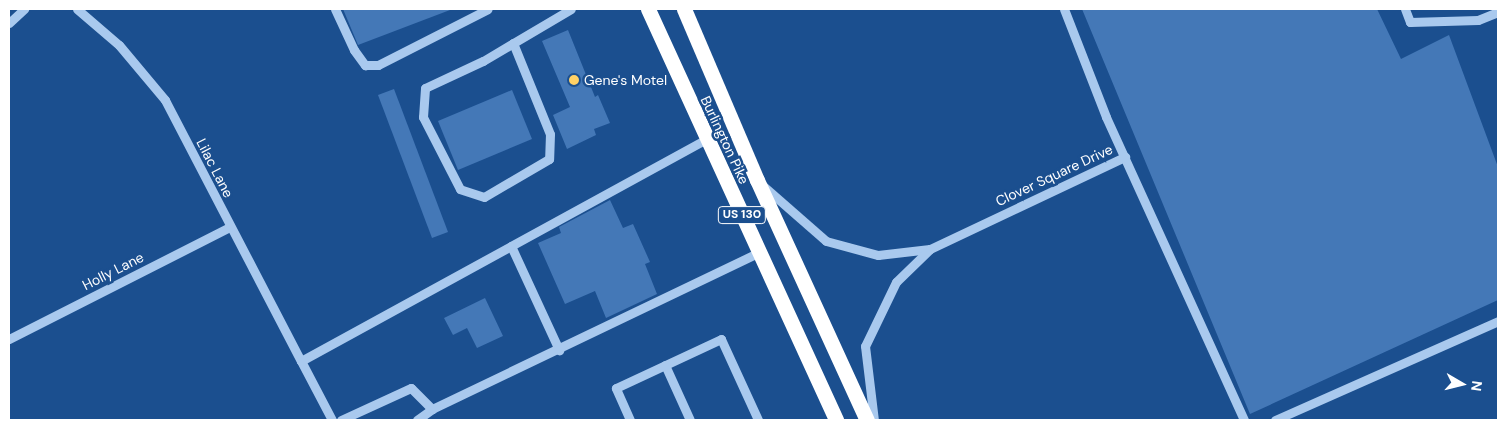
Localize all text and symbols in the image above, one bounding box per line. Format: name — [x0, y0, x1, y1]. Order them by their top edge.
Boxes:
place label: Gene's Motel — [584, 72, 667, 88]
marker: Gene's Motel — [568, 74, 580, 86]
street label: Burlington Pike — [697, 93, 753, 187]
street label: Lilac Lane — [193, 136, 237, 200]
street label: Clover Square Drive — [993, 140, 1115, 210]
road number: US 130 — [717, 206, 767, 224]
street label: Holly Lane — [80, 248, 146, 294]
north arrow — [1437, 359, 1487, 409]
text: N — [1467, 380, 1486, 392]

